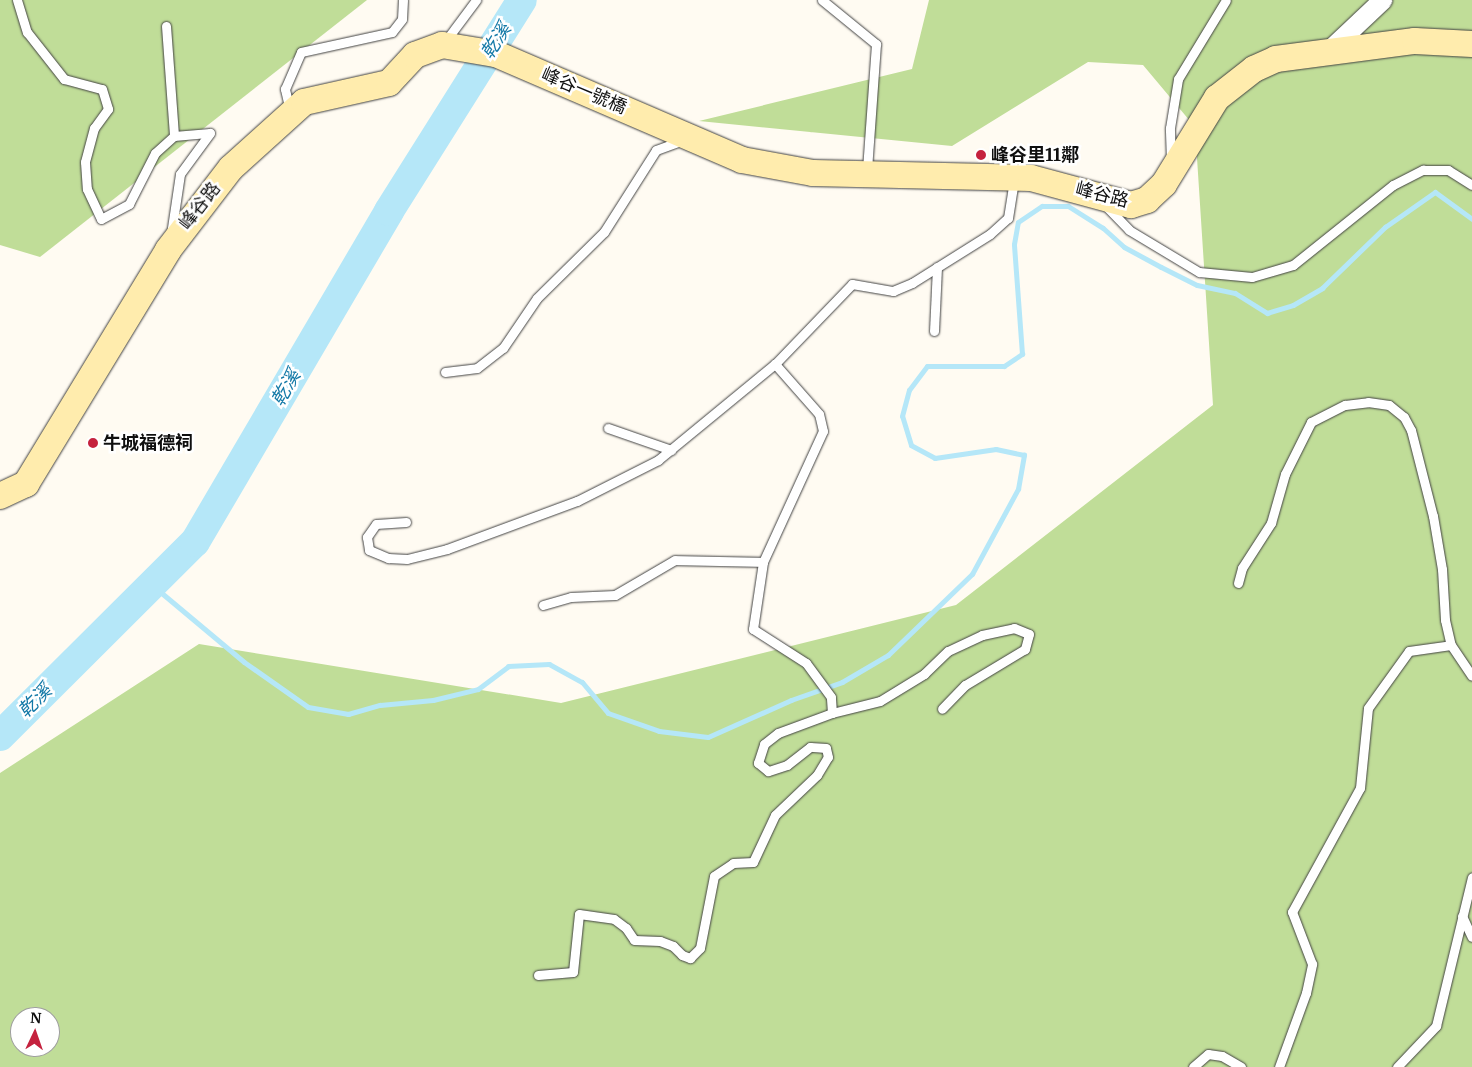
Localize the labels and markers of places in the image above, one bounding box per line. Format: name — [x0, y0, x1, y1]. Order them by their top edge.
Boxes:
place label: 峰谷里11鄰 — [991, 144, 1079, 166]
marker: 峰谷里11鄰 — [975, 149, 987, 161]
place label: 牛城福德祠 — [103, 432, 193, 454]
marker: 牛城福德祠 — [87, 437, 99, 449]

